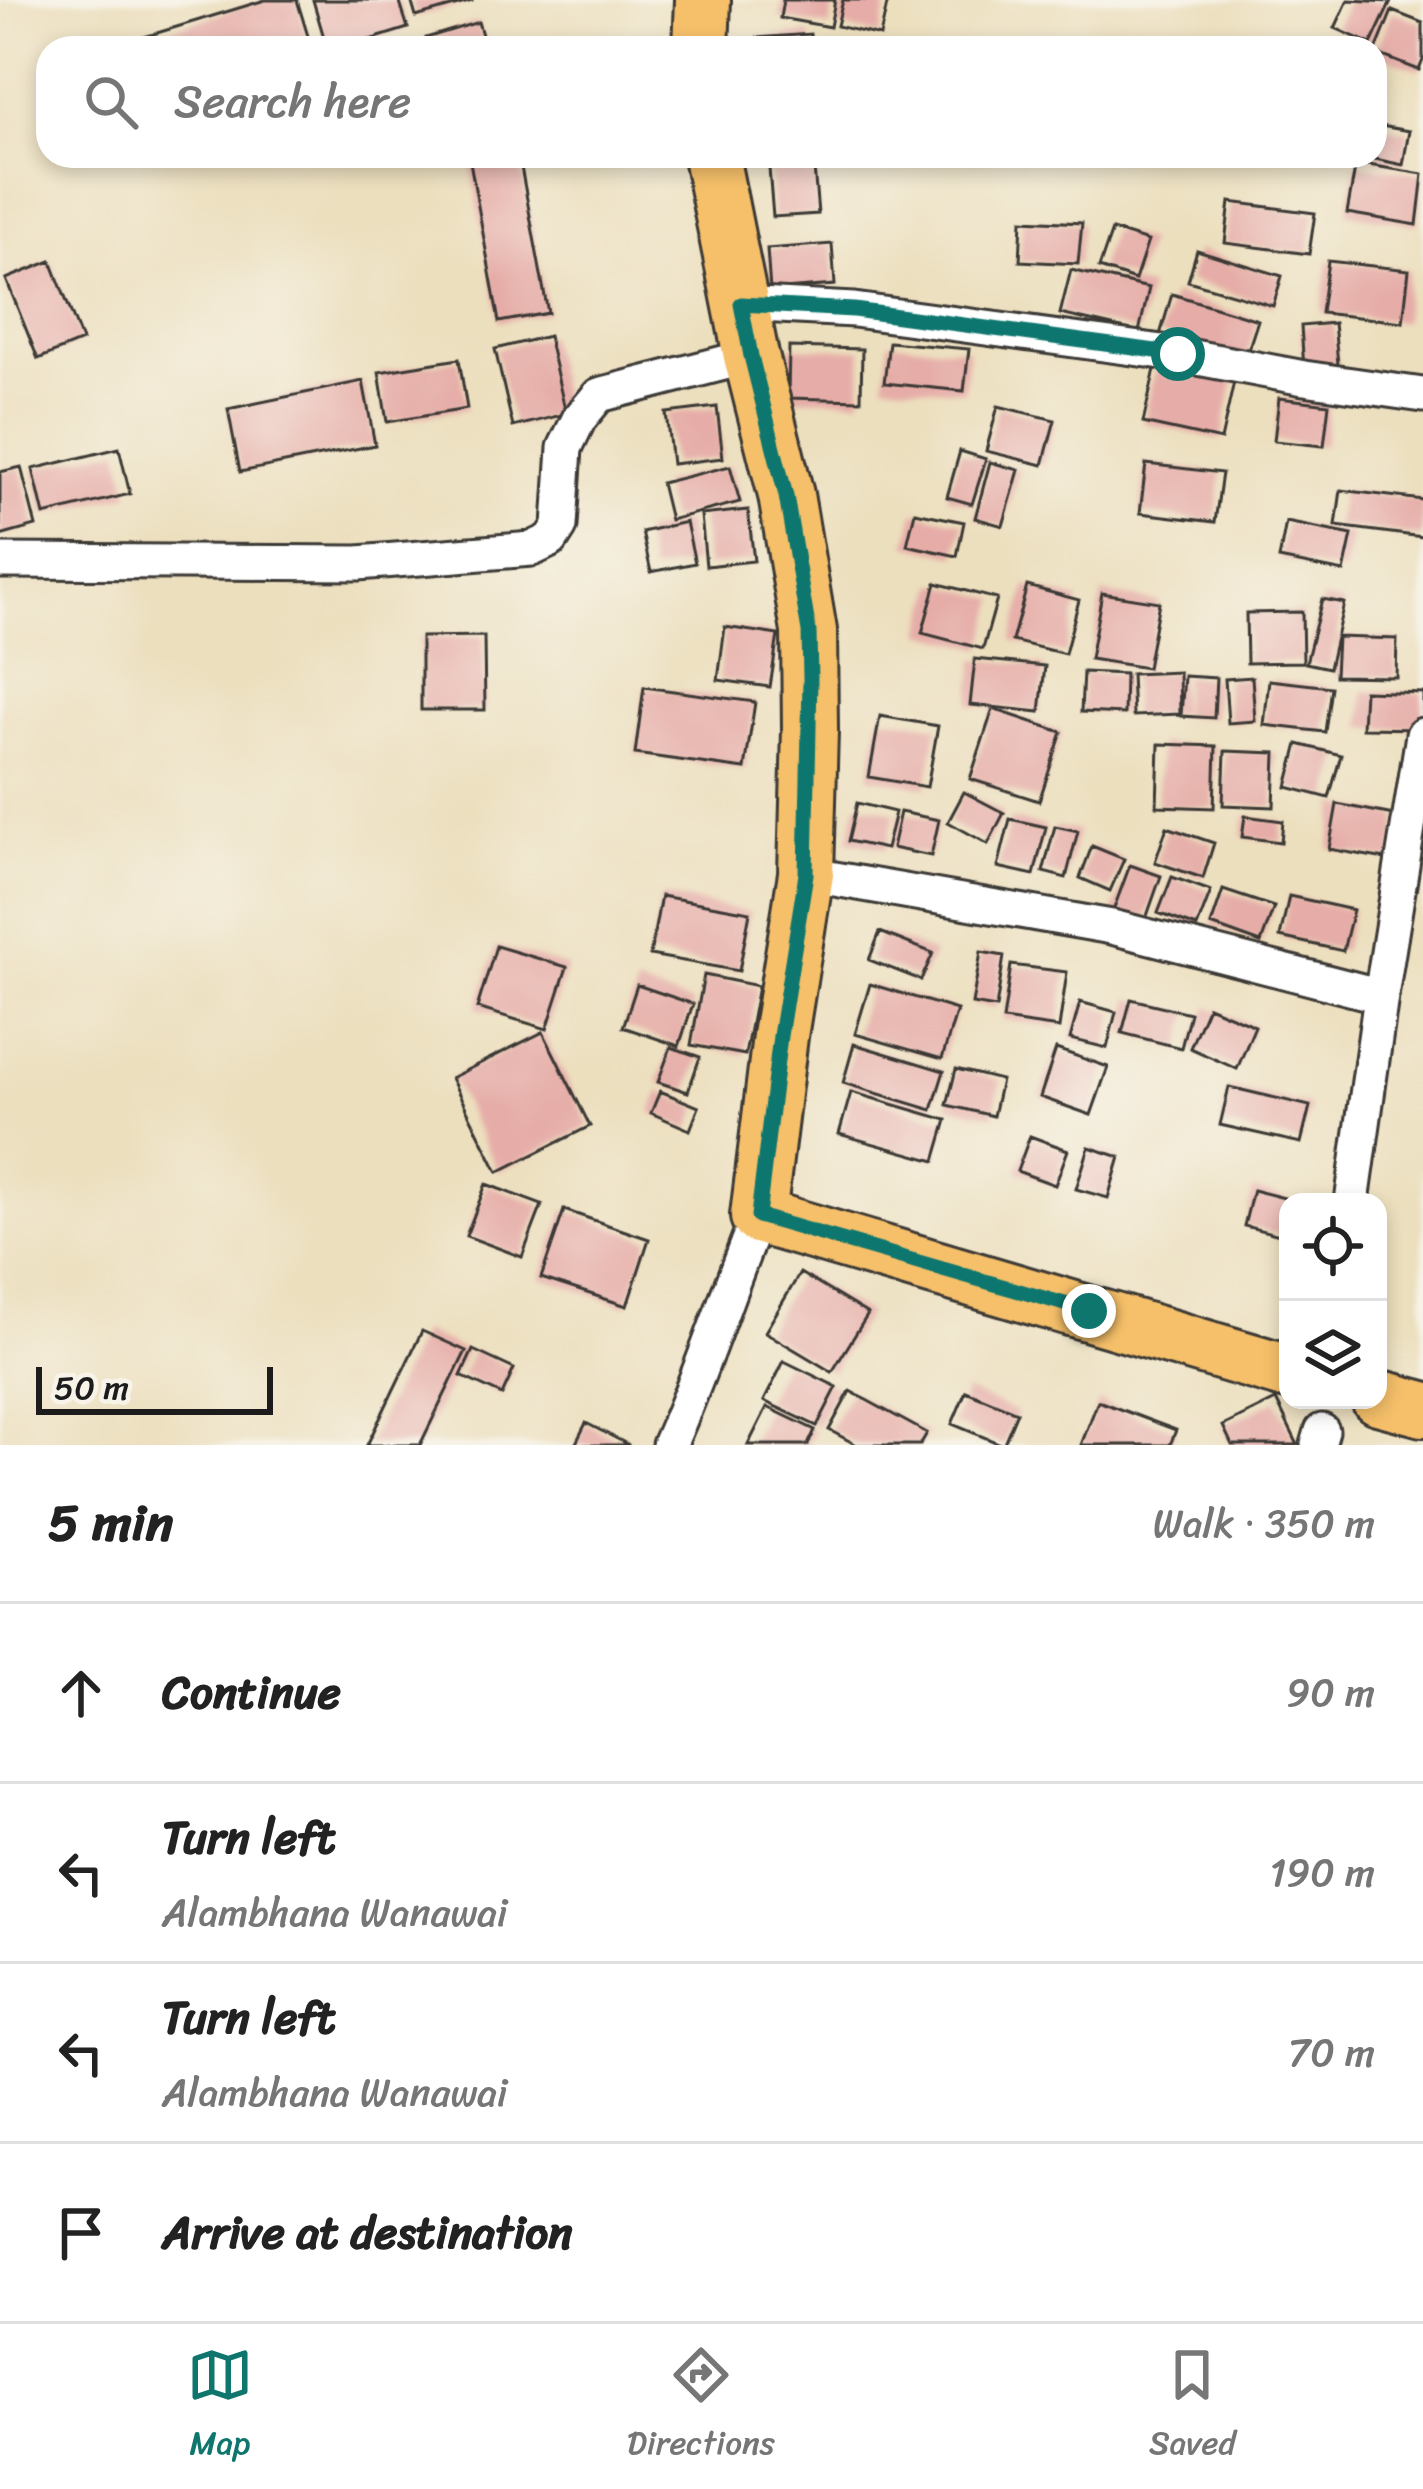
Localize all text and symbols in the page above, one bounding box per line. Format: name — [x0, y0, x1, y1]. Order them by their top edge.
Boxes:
search box — [36, 36, 1387, 168]
text: Search here — [174, 62, 411, 142]
icon: search — [78, 69, 144, 135]
route start — [1151, 327, 1205, 381]
map controls — [1279, 1193, 1387, 1409]
button: locate — [1279, 1193, 1387, 1301]
route end — [1062, 1284, 1116, 1338]
button: layers — [1279, 1301, 1387, 1409]
text: 50 m — [54, 1359, 129, 1417]
scale bar — [36, 1361, 273, 1414]
text: 5 min — [48, 1478, 173, 1568]
text: Walk · 350 m — [1153, 1489, 1375, 1558]
text: Continue — [162, 1653, 341, 1733]
text: 90 m — [1286, 1658, 1375, 1727]
icon: ahead — [48, 1660, 114, 1726]
text: Turn left — [162, 1798, 335, 1878]
text: 190 m — [1270, 1838, 1375, 1907]
icon: left — [48, 1840, 114, 1906]
text: Alambhana Wanawai — [162, 1878, 508, 1947]
text: Turn left — [162, 1978, 335, 2058]
text: 70 m — [1288, 2018, 1375, 2087]
icon: left — [48, 2020, 114, 2086]
text: Alambhana Wanawai — [162, 2058, 508, 2127]
text: Arrive at destination — [162, 2193, 572, 2273]
icon: arrive — [48, 2200, 114, 2266]
tab: Map — [187, 2342, 253, 2472]
tab: Directions — [627, 2342, 775, 2472]
tab: Saved — [1149, 2342, 1236, 2472]

